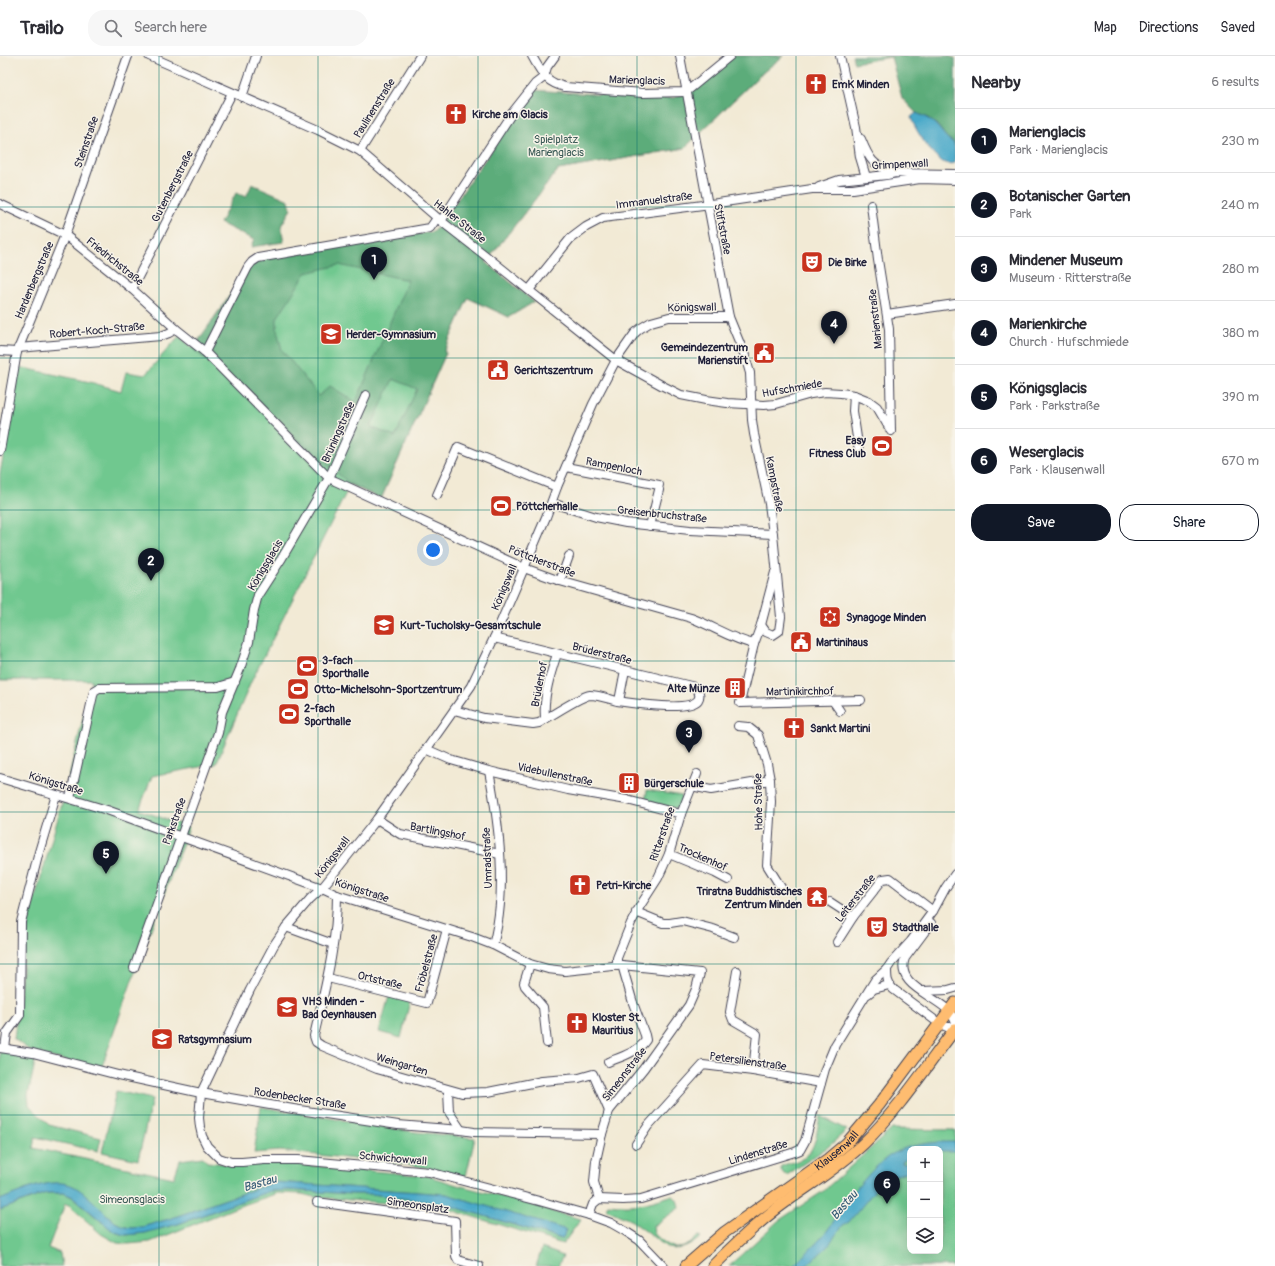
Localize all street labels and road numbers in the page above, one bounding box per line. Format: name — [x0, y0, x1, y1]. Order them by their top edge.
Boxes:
street label: Marienglacis — [609, 73, 665, 88]
street label: Paulinenstraße — [351, 76, 398, 140]
street label: Steinstraße — [72, 114, 102, 170]
street label: Gutenbergstraße — [149, 148, 196, 224]
street label: Grimpenwall — [871, 157, 929, 172]
street label: Immanuelstraße — [615, 189, 694, 212]
street label: Hahler Straße — [431, 197, 489, 246]
street label: Stiftstraße — [711, 203, 734, 256]
street label: Friedrichstraße — [83, 234, 146, 289]
street label: Hardenbergstraße — [12, 239, 57, 321]
street label: Marienstraße — [866, 288, 885, 349]
street label: Königswall — [667, 301, 717, 314]
street label: Robert-Koch-Straße — [49, 320, 146, 341]
street label: Hufschmiede — [761, 377, 824, 400]
street label: Brüningstraße — [319, 399, 358, 465]
street label: Rampenloch — [585, 455, 643, 478]
street label: Kampstraße — [763, 455, 786, 514]
street label: Greisenbruchstraße — [616, 503, 708, 526]
street label: Königsglacis — [245, 537, 286, 593]
street label: Pöttcherstraße — [506, 543, 578, 580]
street label: Königswall — [489, 562, 520, 612]
street label: Brüderstraße — [571, 640, 633, 667]
street label: Brüderhof — [529, 660, 550, 708]
street label: Martinikirchhof — [766, 684, 835, 699]
street label: Videbullenstraße — [516, 760, 594, 789]
street label: Königstraße — [27, 769, 85, 798]
street label: Hohe Straße — [751, 773, 765, 831]
street label: Parkstraße — [160, 795, 189, 846]
street label: Ritterstraße — [647, 805, 678, 863]
street label: Bartlingshof — [409, 820, 467, 843]
street label: Umradstraße — [480, 827, 495, 889]
street label: Königswall — [312, 834, 353, 881]
street label: Trockenhof — [676, 841, 730, 874]
street label: Leiterstraße — [833, 871, 878, 925]
street label: Königstraße — [333, 876, 391, 906]
street label: Fröbelstraße — [412, 932, 441, 994]
street label: Ortstraße — [356, 969, 404, 992]
street label: Simeonstraße — [599, 1044, 650, 1104]
street label: Weingarten — [374, 1050, 429, 1078]
street label: Petersilienstraße — [709, 1050, 788, 1073]
street label: Rodenbecker Straße — [253, 1085, 348, 1112]
street label: Klausenwall — [812, 1128, 861, 1173]
street label: Lindenstraße — [727, 1137, 790, 1168]
street label: Schwichowwall — [358, 1149, 428, 1168]
street label: Simeonsplatz — [386, 1195, 450, 1216]

